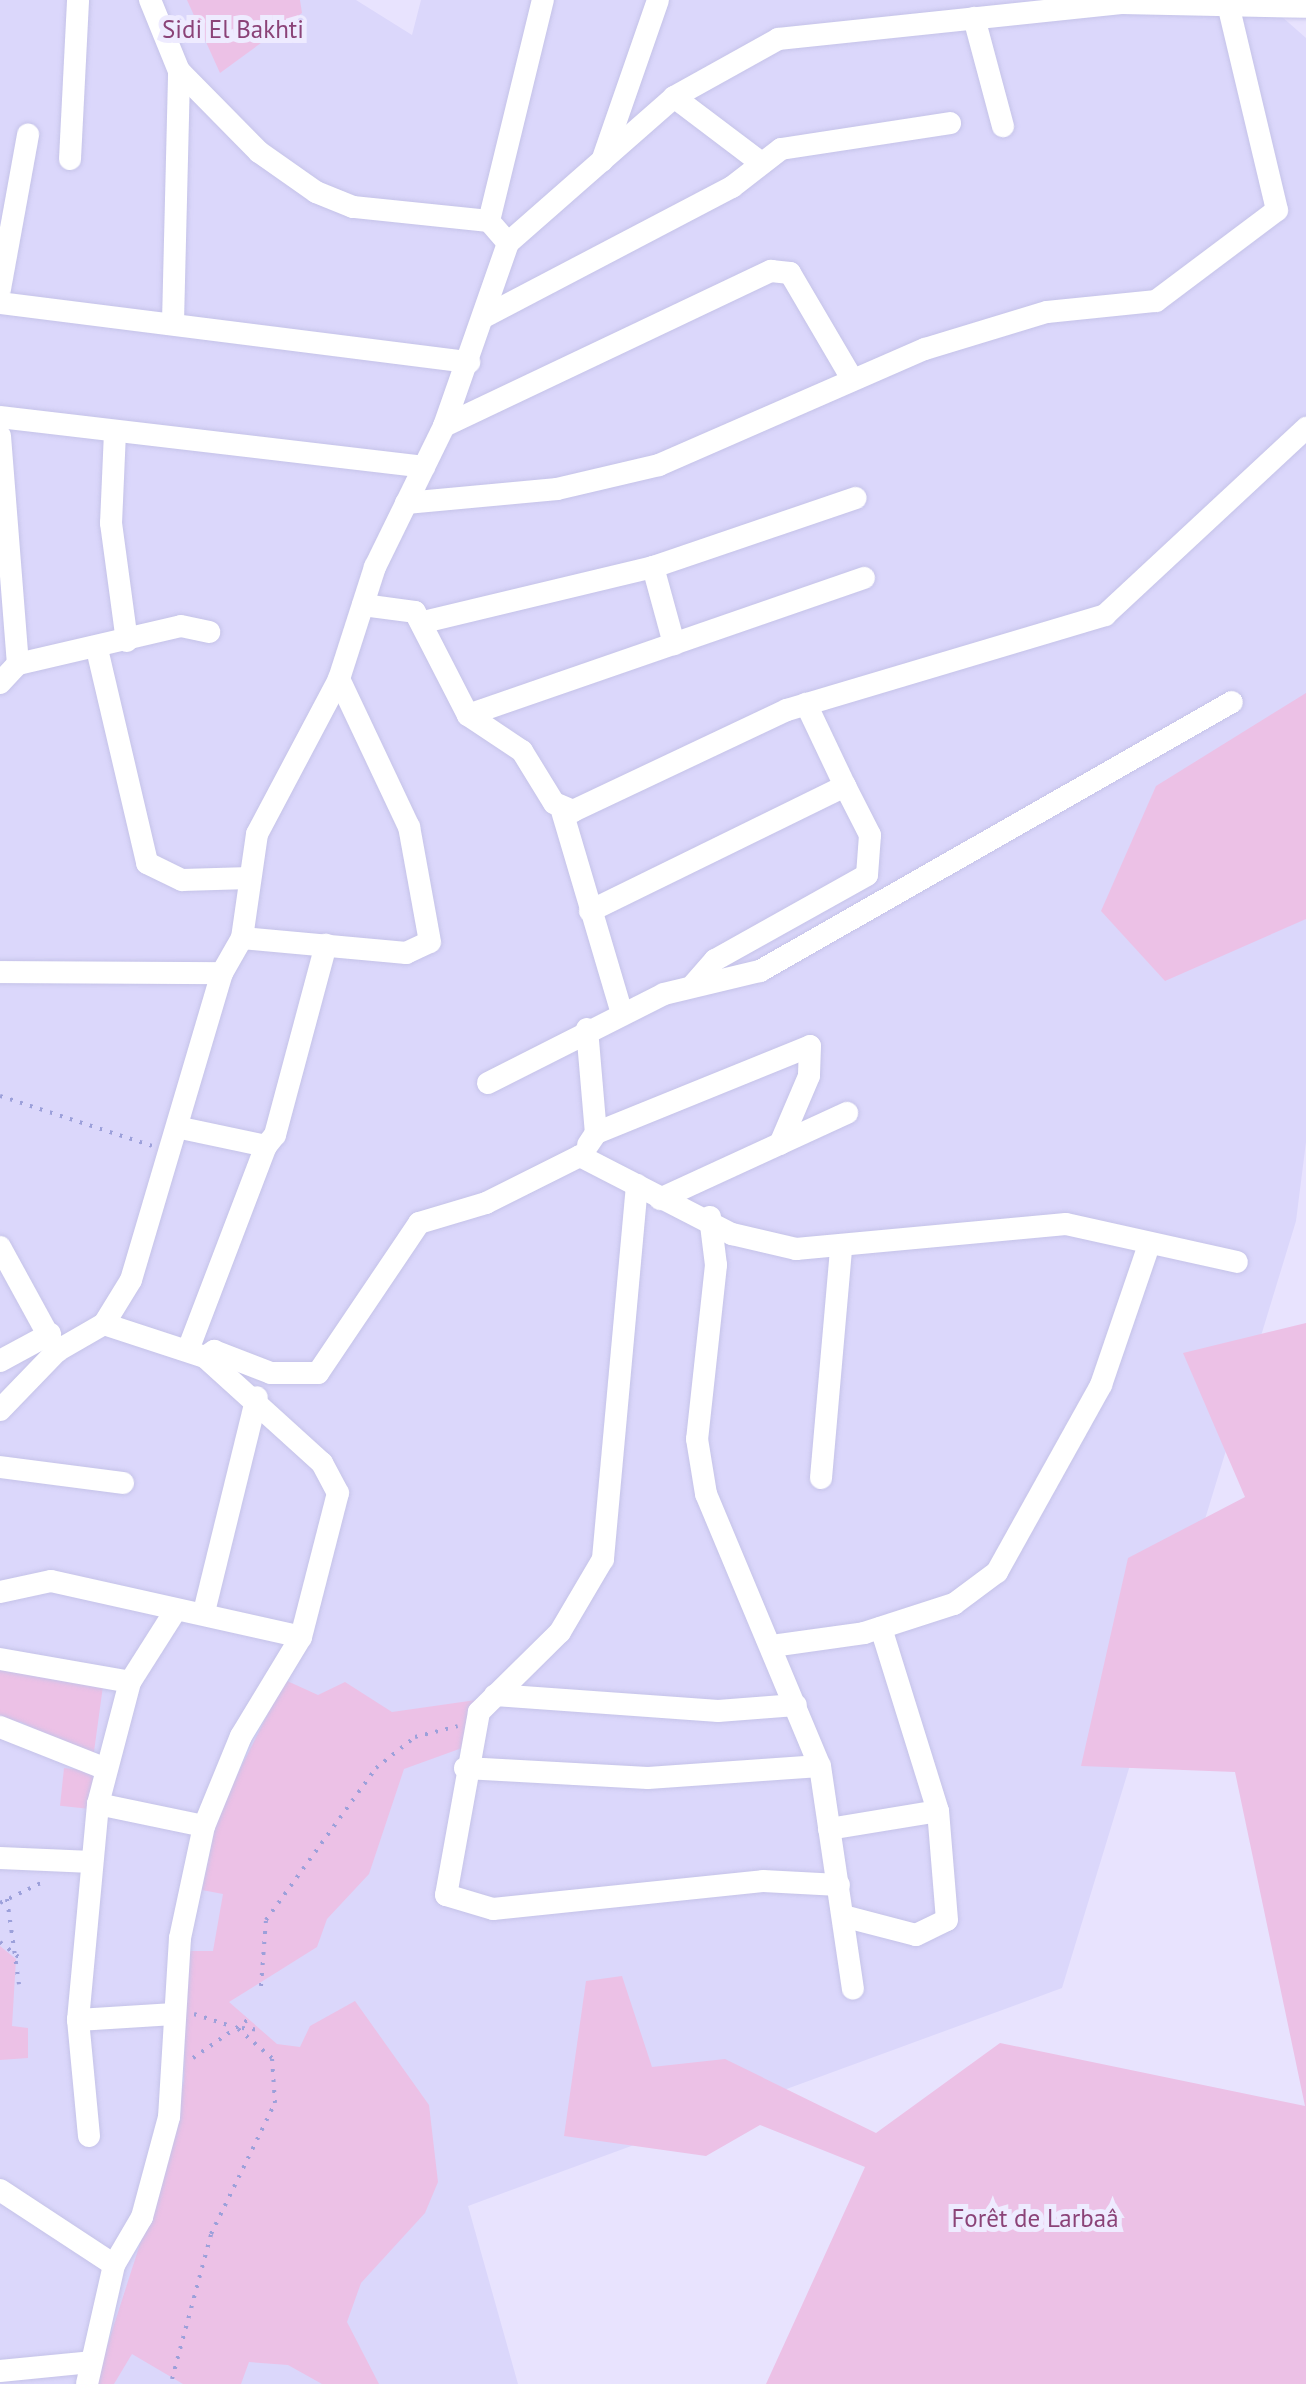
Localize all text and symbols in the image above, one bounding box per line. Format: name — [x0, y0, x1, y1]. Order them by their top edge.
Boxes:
park label: Sidi El Bakhti — [162, 14, 304, 44]
park label: Forêt de Larbaâ — [951, 2203, 1119, 2233]

